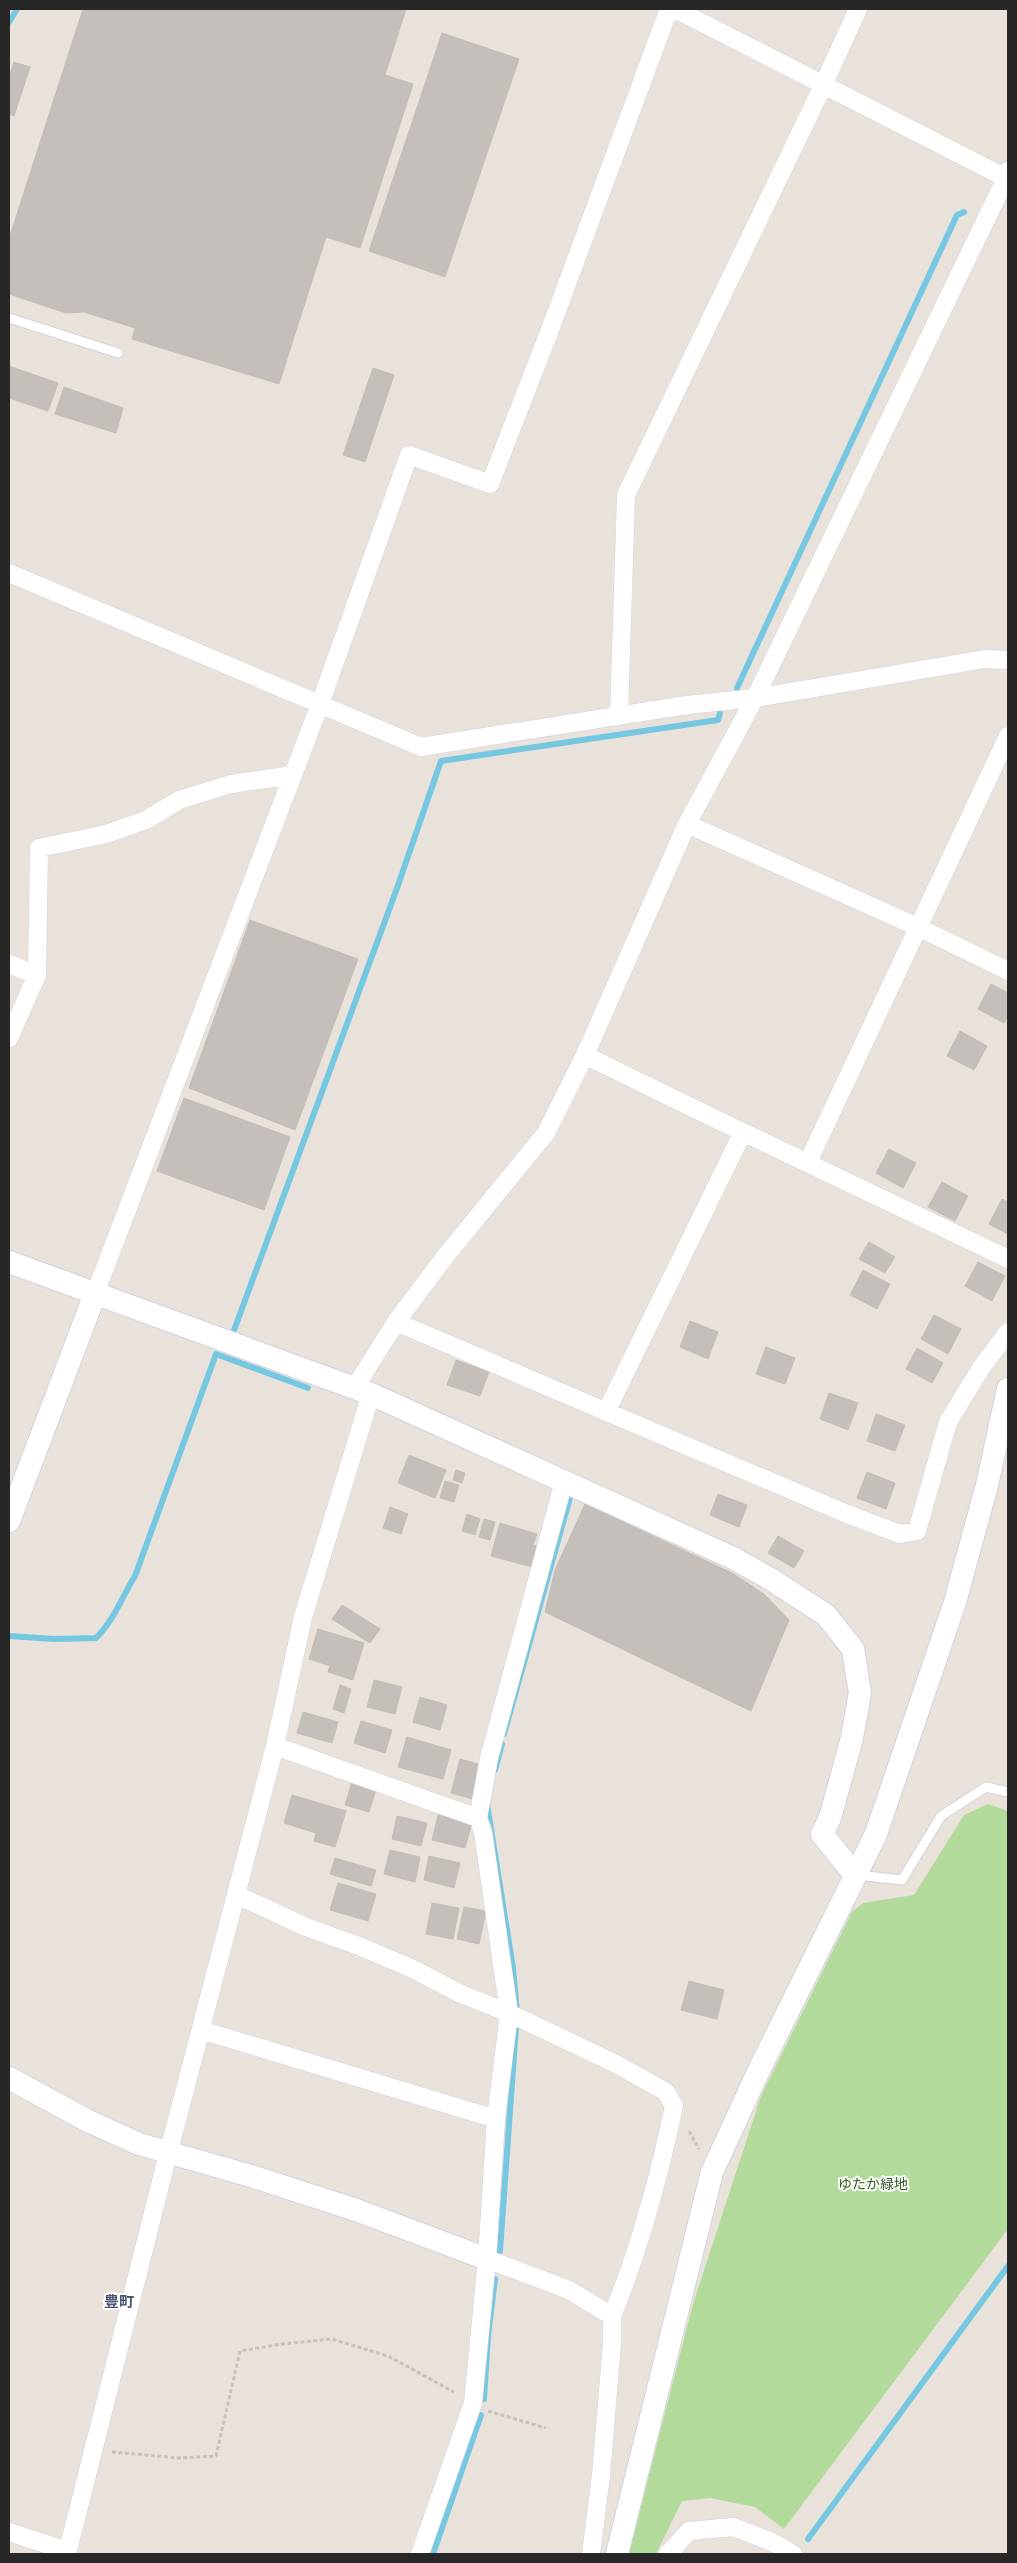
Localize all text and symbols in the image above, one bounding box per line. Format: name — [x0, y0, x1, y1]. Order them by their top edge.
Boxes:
park label: ゆたか緑地 — [838, 2175, 908, 2193]
district label: 豊町 — [104, 2292, 134, 2311]

